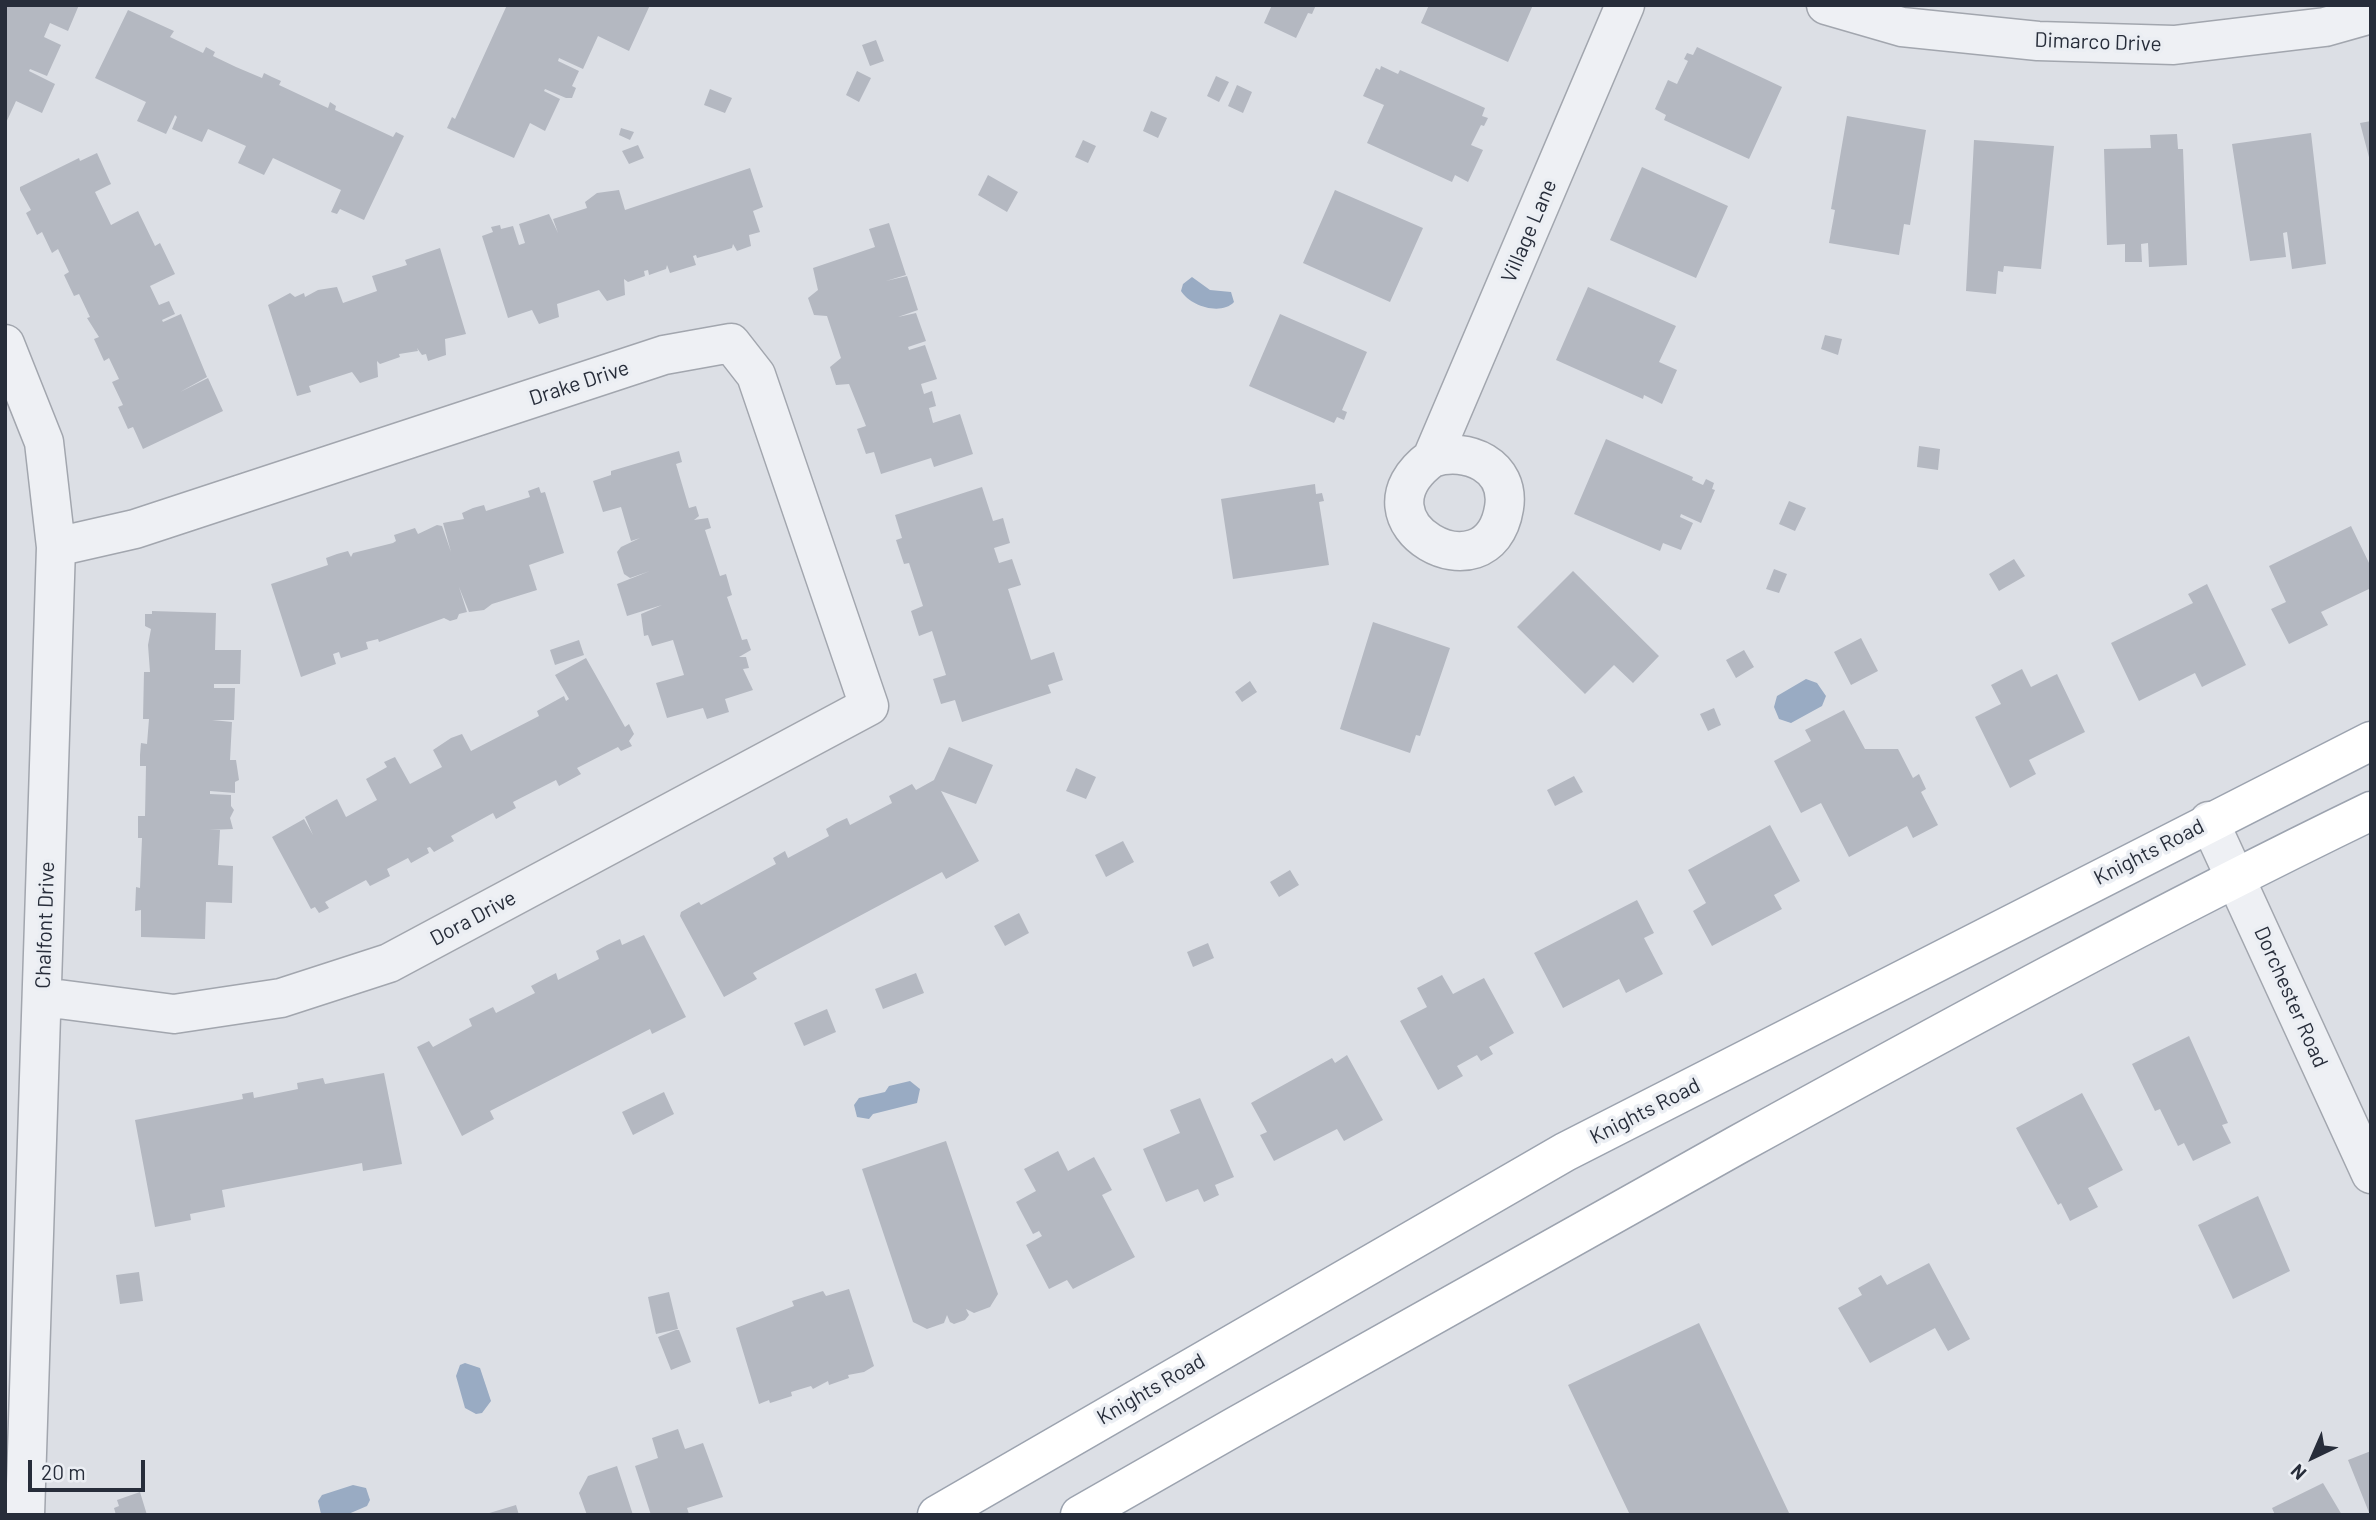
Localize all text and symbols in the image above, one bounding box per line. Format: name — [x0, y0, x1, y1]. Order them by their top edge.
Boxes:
street label: Dimarco Drive — [2034, 27, 2162, 57]
street label: Village Lane — [1496, 176, 1562, 286]
street label: Drake Drive — [526, 355, 632, 411]
street label: Knights Road — [2090, 813, 2208, 891]
street label: Chalfont Drive — [30, 861, 60, 989]
street label: Dora Drive — [426, 885, 520, 951]
street label: Dorchester Road — [2249, 922, 2333, 1072]
street label: Knights Road — [1586, 1072, 1704, 1150]
street label: Knights Road — [1093, 1348, 1209, 1430]
north arrow — [2278, 1422, 2348, 1492]
scale bar — [32, 1446, 149, 1490]
text: 20 m — [41, 1459, 86, 1484]
text: N — [2286, 1460, 2311, 1485]

